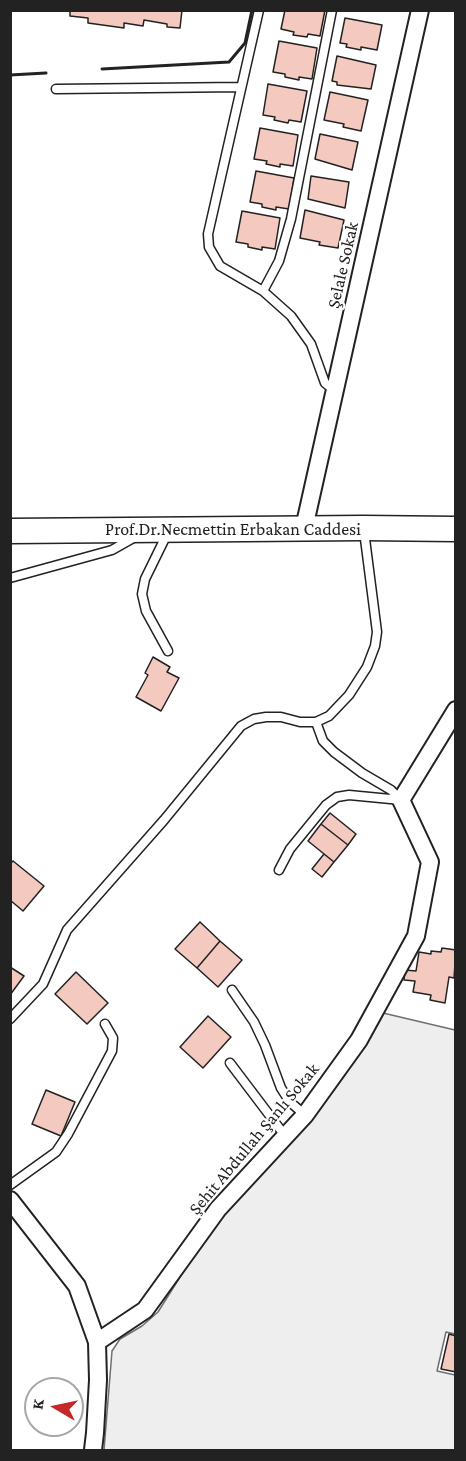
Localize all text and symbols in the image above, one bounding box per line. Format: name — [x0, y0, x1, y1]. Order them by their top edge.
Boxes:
street label: Şelale Sokak — [323, 220, 363, 310]
street label: Prof.Dr.Necmettin Erbakan Caddesi — [105, 518, 361, 540]
street label: Şehit Abdullah Şanlı Sokak — [184, 1059, 324, 1219]
north arrow — [24, 1377, 84, 1437]
text: K — [29, 1398, 47, 1411]

